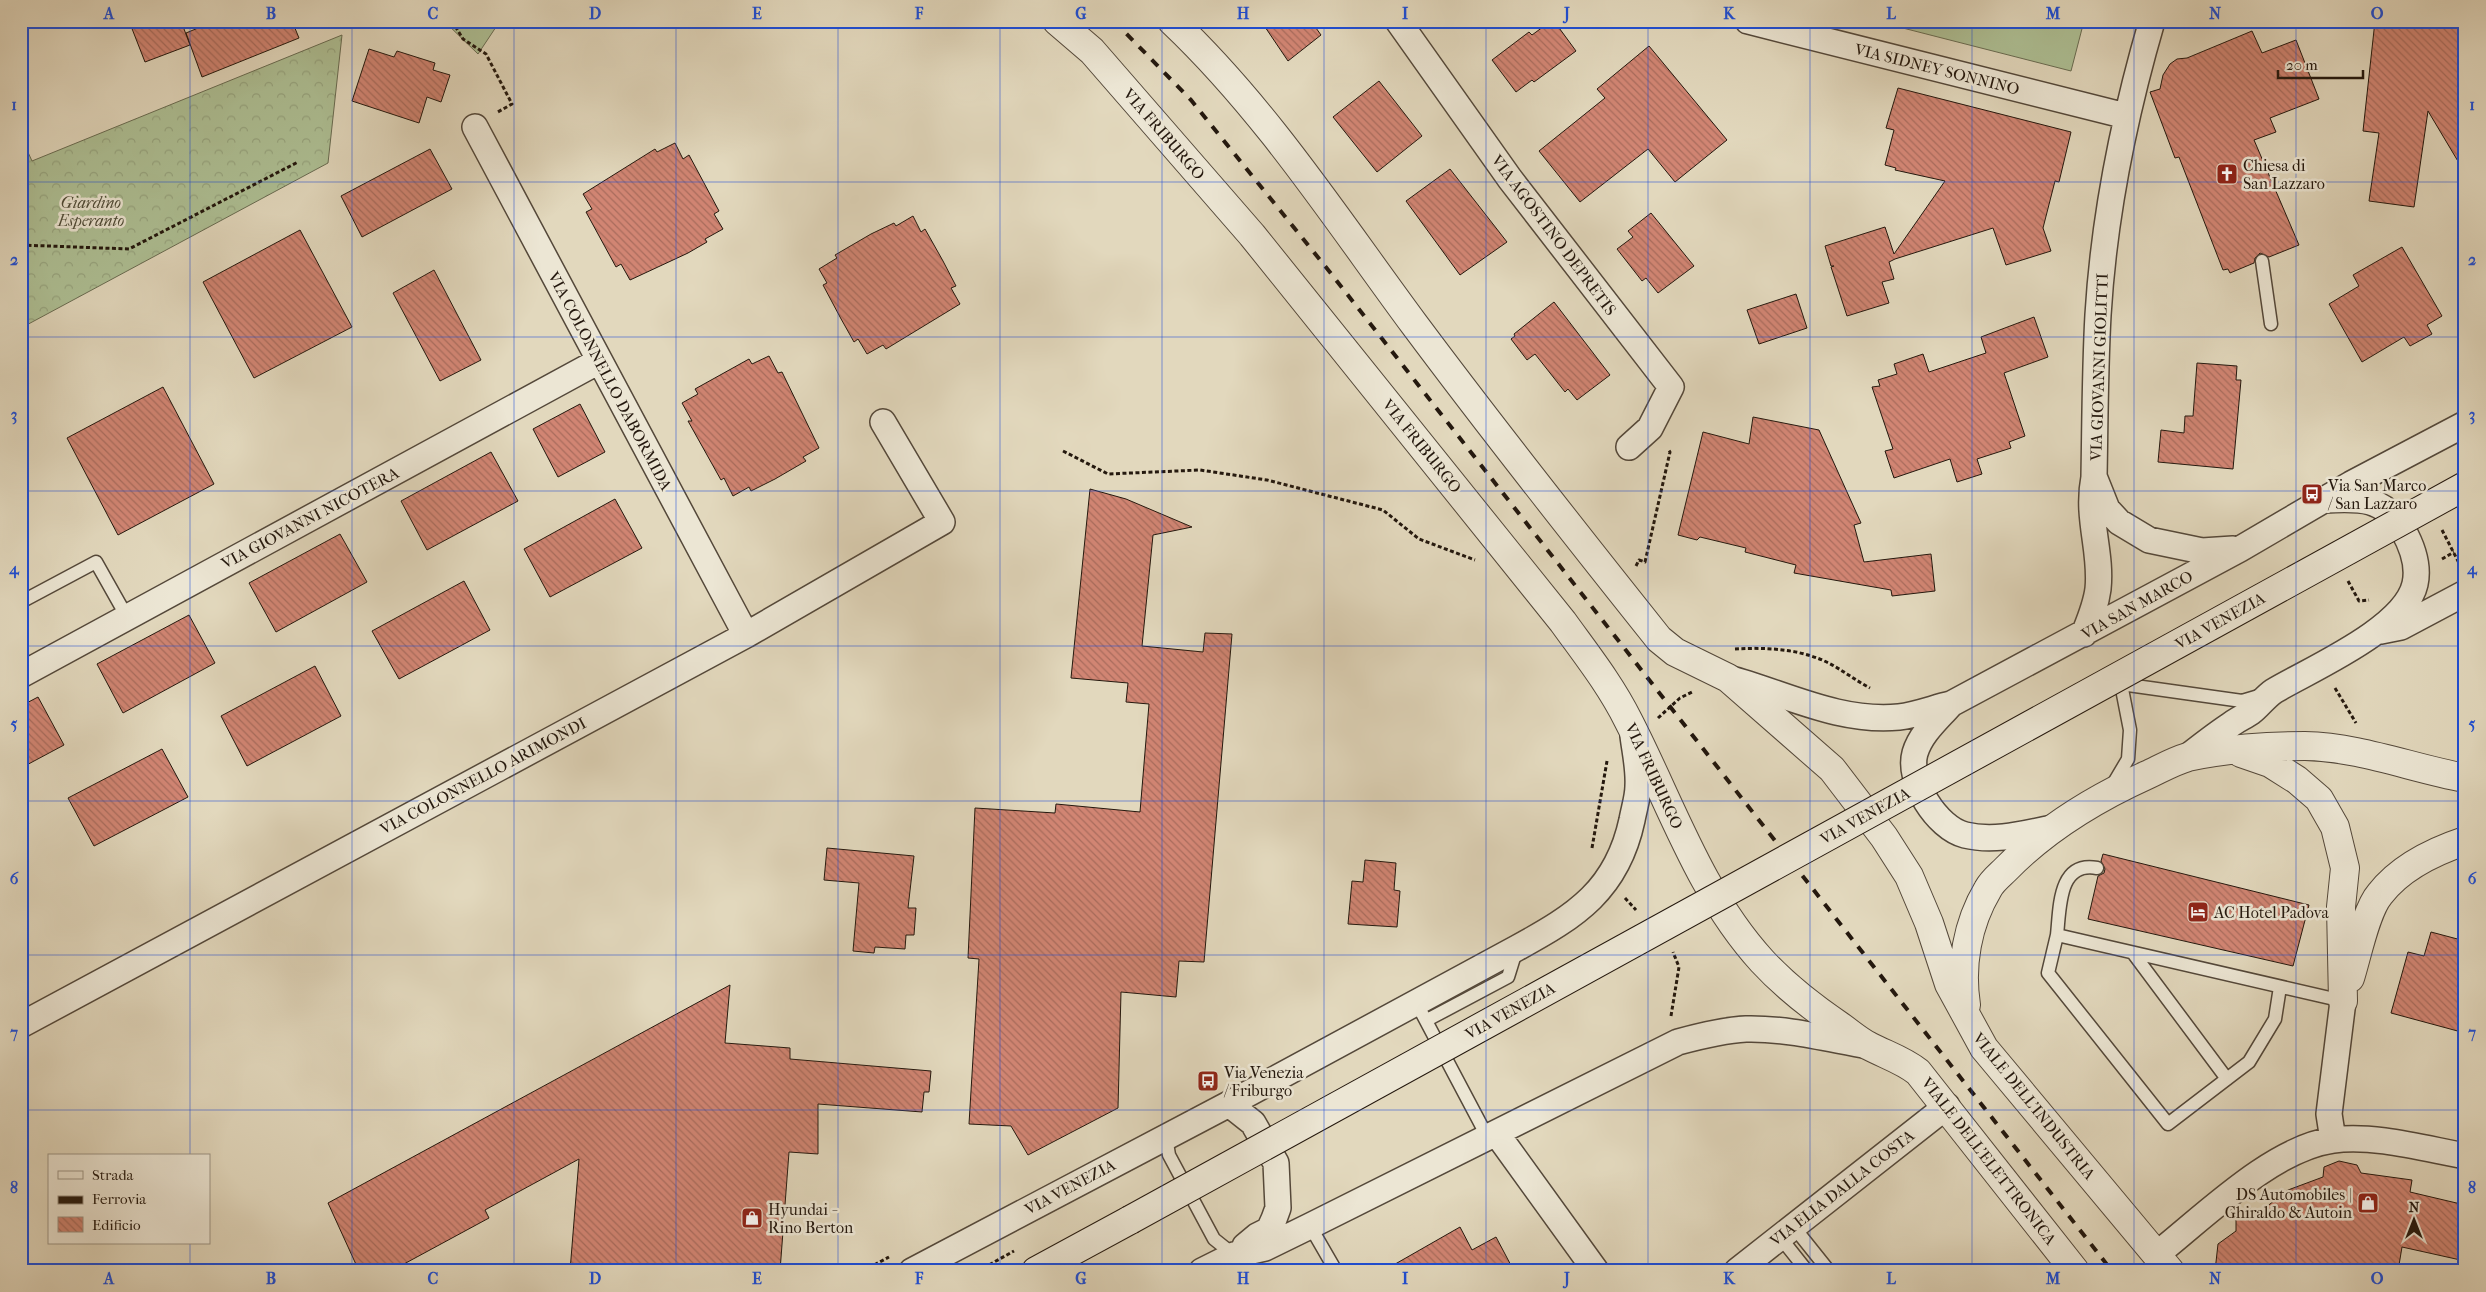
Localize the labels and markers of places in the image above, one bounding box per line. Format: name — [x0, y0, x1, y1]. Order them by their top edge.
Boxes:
place label: Chiesa di San Lazzaro — [2243, 156, 2325, 193]
church icon: Chiesa di San Lazzaro — [2215, 162, 2239, 186]
place label: Via San Marco / San Lazzaro — [2327, 476, 2426, 513]
bus stop icon: Via San Marco / San Lazzaro — [2300, 482, 2324, 506]
hotel icon: AC Hotel Padova — [2186, 900, 2210, 924]
place label: AC Hotel Padova — [2213, 903, 2329, 922]
place label: Via Venezia / Friburgo — [1223, 1063, 1304, 1100]
bus stop icon: Via Venezia / Friburgo — [1196, 1069, 1220, 1093]
place label: DS Automobiles | Ghiraldo & Autoin — [2225, 1185, 2353, 1222]
shop icon: DS Automobiles | Ghiraldo & Autoin — [2356, 1191, 2380, 1215]
place label: Hyundai - Rino Berton — [768, 1200, 854, 1237]
shop icon: Hyundai - Rino Berton — [740, 1206, 764, 1230]

